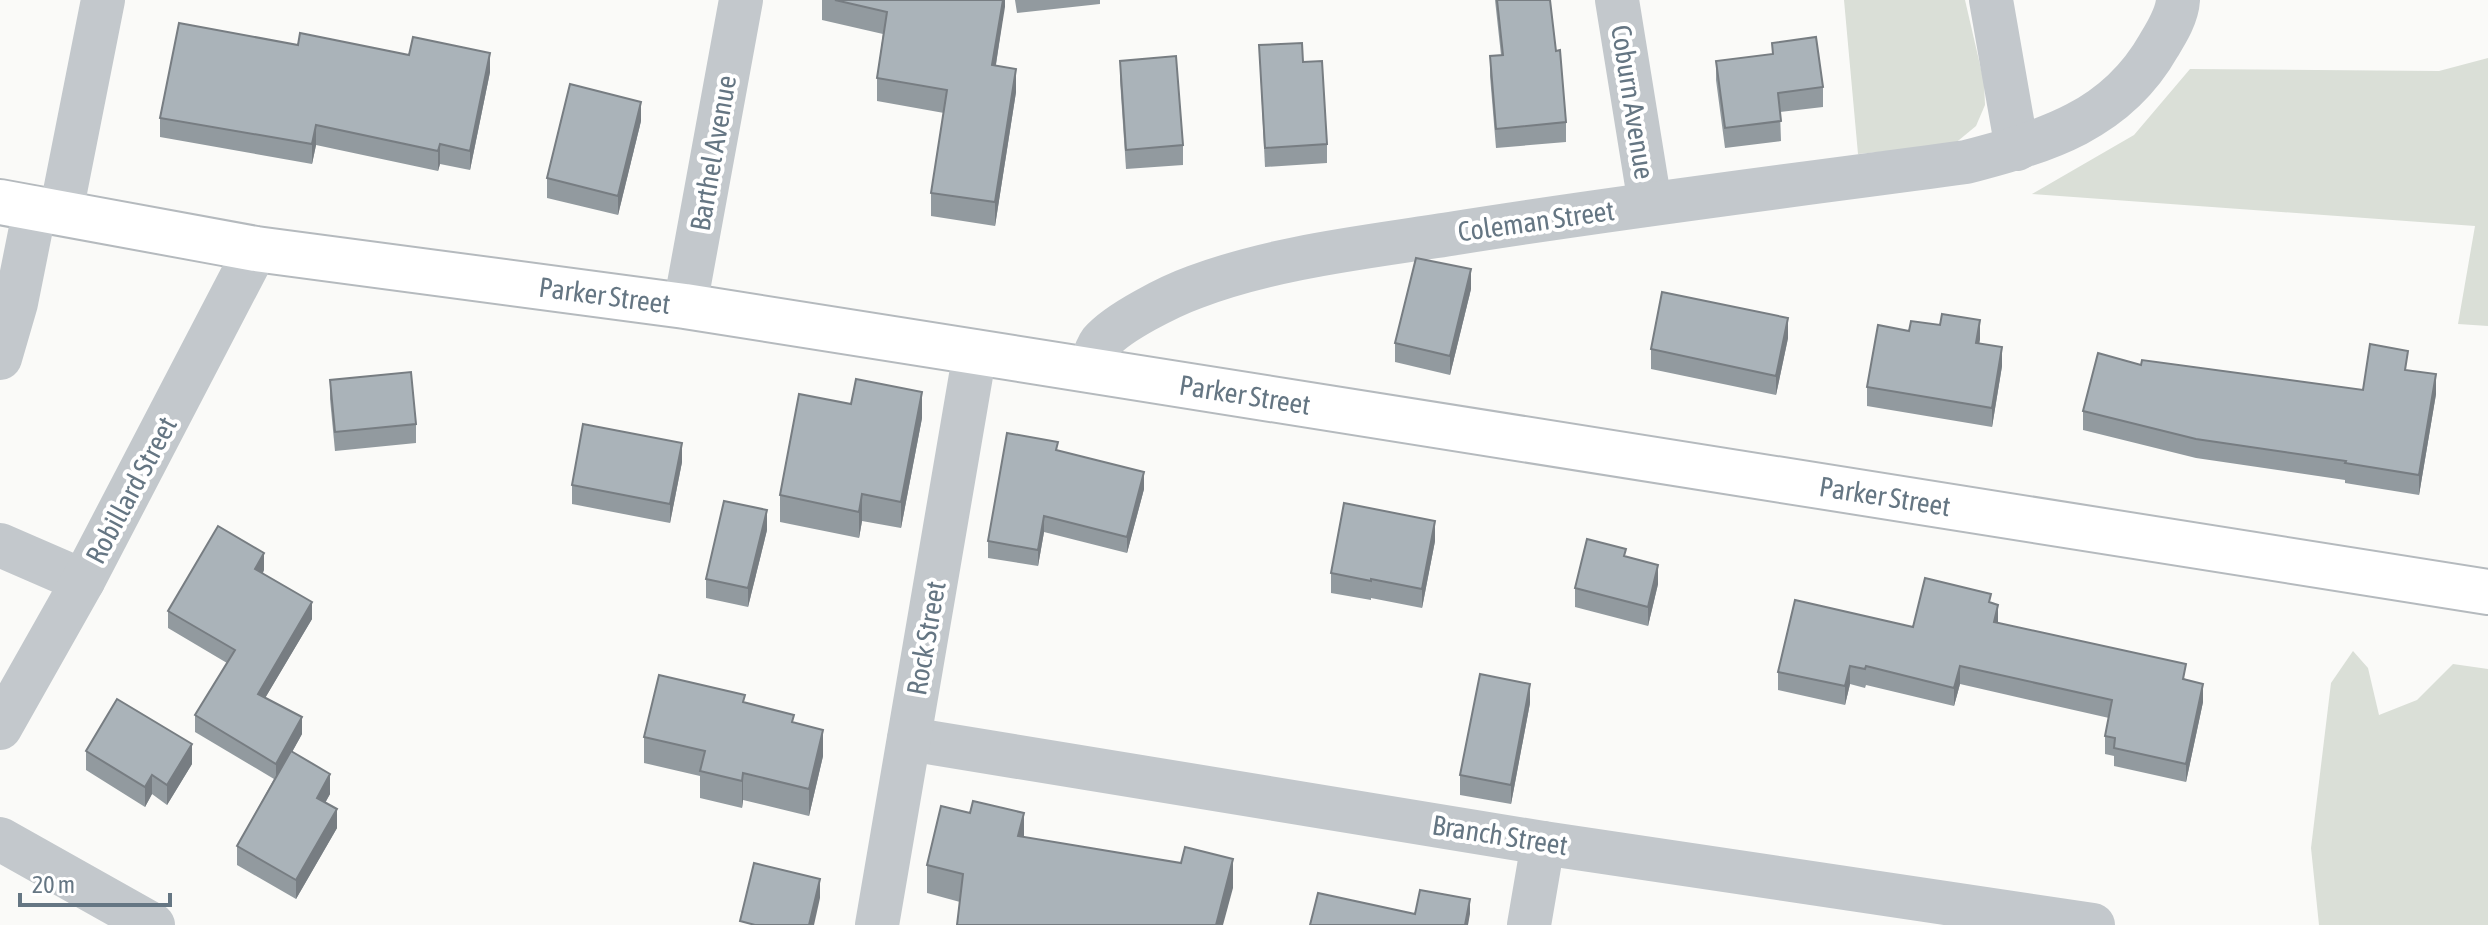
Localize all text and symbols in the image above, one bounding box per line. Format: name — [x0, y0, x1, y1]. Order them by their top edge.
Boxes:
street label: Coburn Avenue — [1605, 23, 1661, 181]
street label: Barthel Avenue — [684, 73, 742, 233]
street label: Coleman Street — [1456, 194, 1616, 248]
street label: Parker Street — [537, 271, 672, 320]
street label: Parker Street — [1177, 369, 1313, 421]
street label: Robillard Street — [79, 411, 183, 569]
street label: Parker Street — [1817, 470, 1953, 523]
street label: Rock Street — [900, 579, 952, 697]
street label: Branch Street — [1430, 808, 1570, 862]
scale bar — [20, 857, 170, 907]
text: 20 m — [32, 871, 75, 898]

